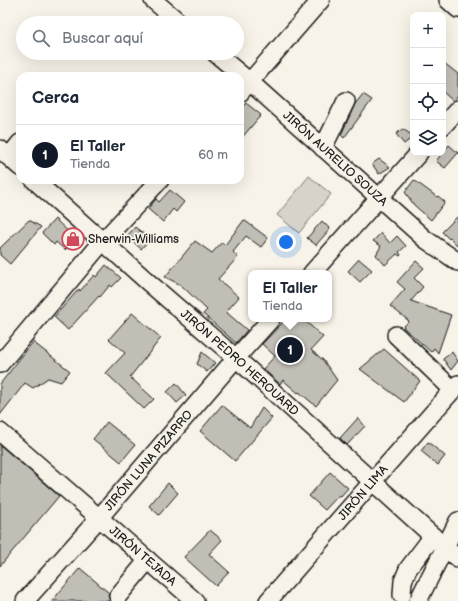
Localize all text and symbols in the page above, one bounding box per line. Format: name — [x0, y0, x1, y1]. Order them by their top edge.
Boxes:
map controls — [410, 12, 446, 156]
button: + — [410, 12, 446, 48]
search box — [16, 16, 244, 60]
icon: search — [30, 27, 52, 49]
text: Buscar aquí — [62, 29, 143, 48]
button: − — [410, 48, 446, 84]
button: locate — [410, 84, 446, 120]
text: Cerca — [32, 88, 79, 108]
street label: JIRÓN AURELIO SOUZA — [280, 108, 391, 210]
button: layers — [410, 120, 446, 156]
text: El Taller — [70, 137, 125, 156]
text: 1 — [42, 147, 48, 163]
text: 60 m — [198, 147, 228, 163]
text: Tienda — [70, 156, 110, 172]
shop icon: Sherwin-Williams — [60, 226, 86, 252]
place label: Sherwin-Williams — [88, 232, 179, 247]
your location — [276, 232, 296, 252]
popup — [248, 270, 332, 322]
text: El Taller — [262, 279, 318, 298]
text: Tienda — [262, 298, 303, 314]
street label: JIRÓN PEDRO HEROUARD — [178, 306, 302, 419]
pin: 1 — [277, 335, 303, 365]
street label: JIRÓN LUNA PIZARRO — [101, 407, 196, 514]
street label: JIRÓN LIMA — [335, 461, 391, 523]
street label: JIRÓN TEJADA — [106, 523, 180, 589]

